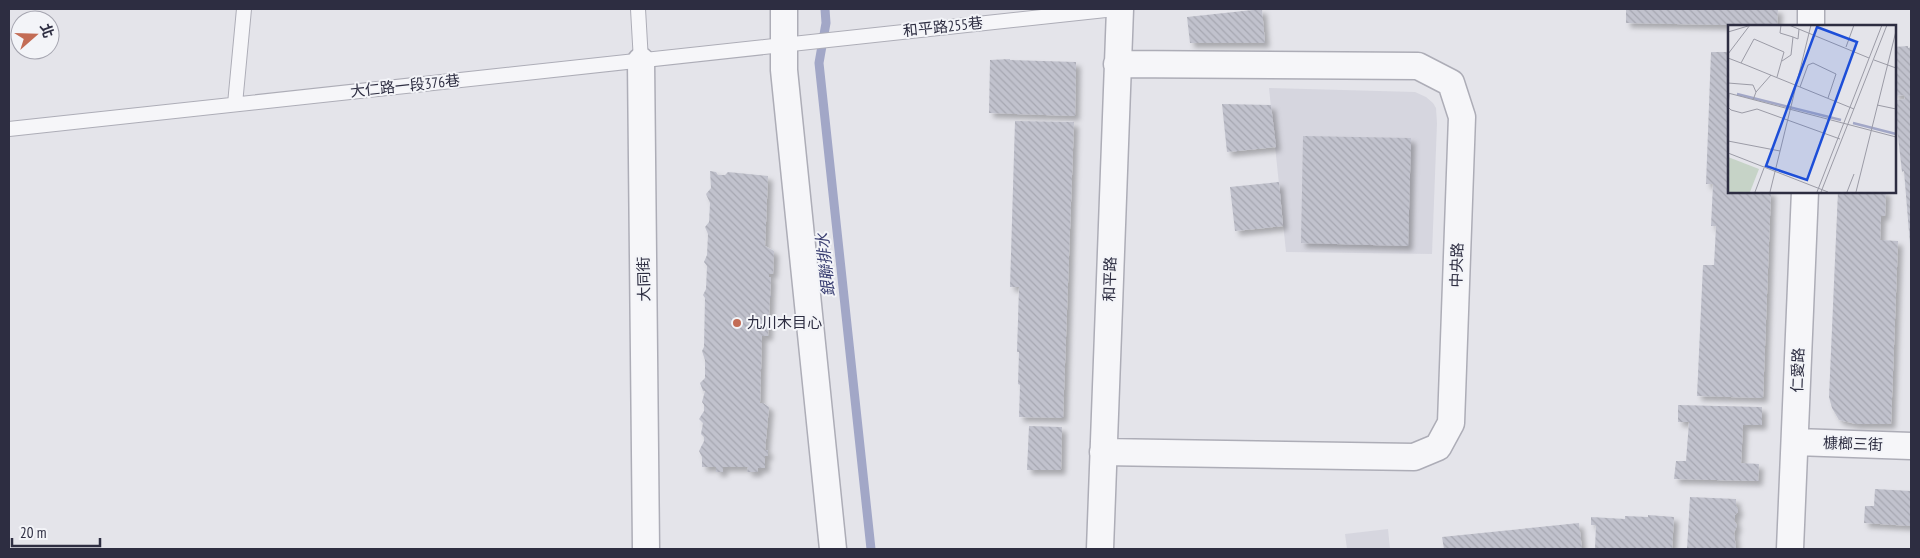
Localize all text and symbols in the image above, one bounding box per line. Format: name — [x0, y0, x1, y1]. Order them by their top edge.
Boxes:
north arrow — [10, 10, 60, 60]
street label: 和平路255巷 — [902, 13, 984, 40]
text: 北 — [36, 21, 58, 40]
inset map — [1728, 25, 1895, 192]
street label: 大仁路一段376巷 — [349, 70, 461, 101]
water label: 銀聯排水 — [812, 231, 838, 298]
street label: 中央路 — [1446, 242, 1467, 288]
street label: 大同街 — [634, 256, 653, 302]
street label: 和平路 — [1099, 256, 1120, 302]
place label: 九川木目心 — [747, 313, 822, 332]
marker: 九川木目心 — [731, 317, 743, 329]
street label: 仁愛路 — [1787, 347, 1808, 393]
street label: 槺榔三街 — [1823, 433, 1883, 454]
scale bar — [12, 516, 100, 548]
text: 20 m — [20, 523, 46, 542]

